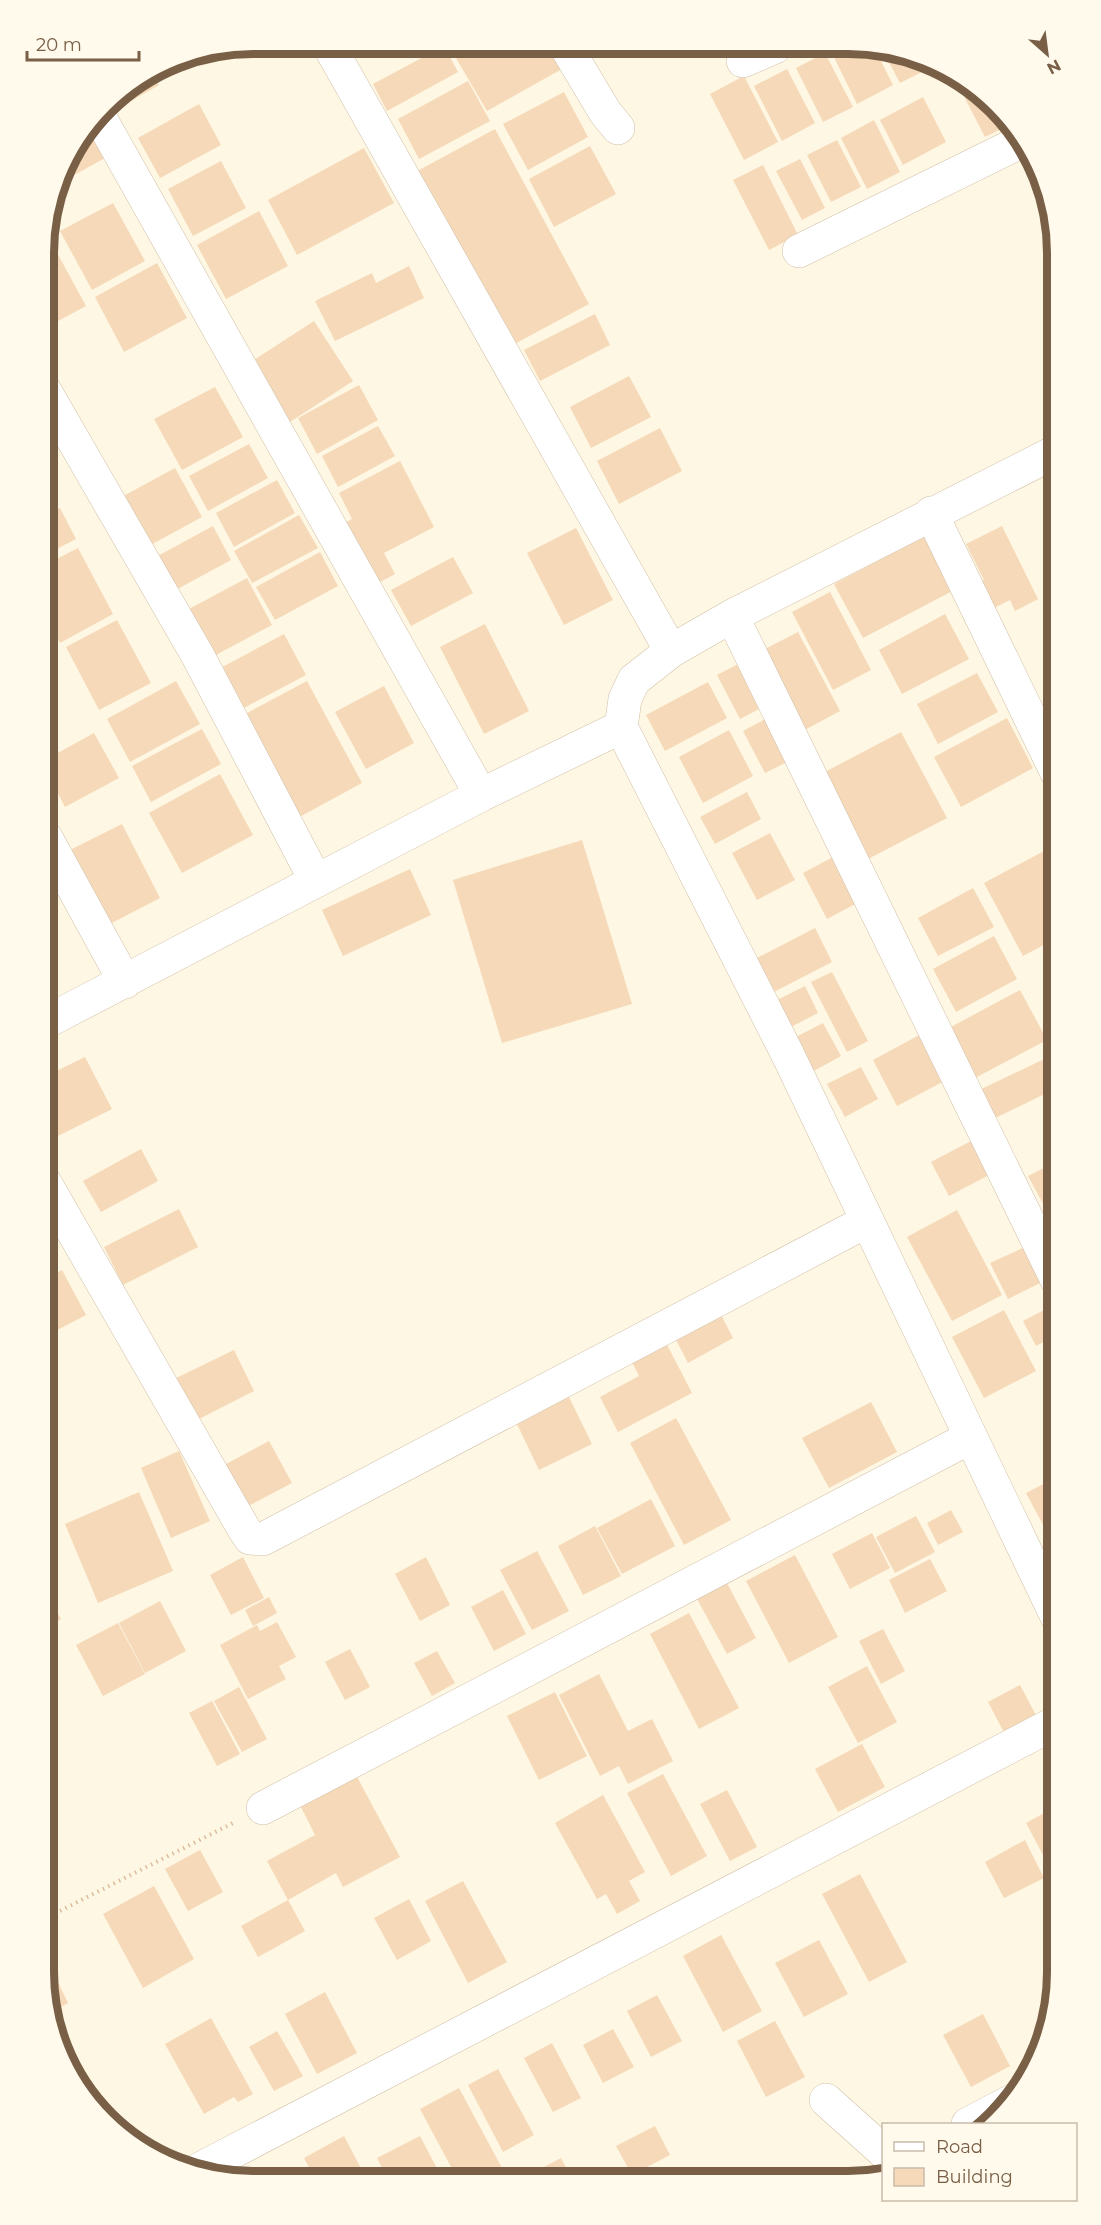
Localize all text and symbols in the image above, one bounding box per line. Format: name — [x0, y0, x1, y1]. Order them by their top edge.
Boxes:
scale bar — [27, 24, 140, 62]
north arrow — [1017, 24, 1077, 84]
text: 20 m — [36, 34, 82, 56]
text: N — [1044, 55, 1064, 78]
legend — [882, 2123, 1077, 2201]
text: Road — [936, 2136, 983, 2158]
text: Building — [936, 2166, 1013, 2188]

